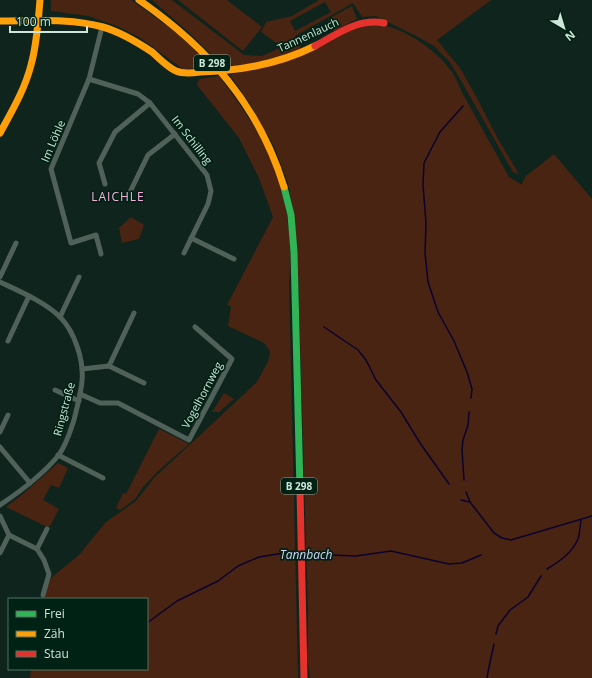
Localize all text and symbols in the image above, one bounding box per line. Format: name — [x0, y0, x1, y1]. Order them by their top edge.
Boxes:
scale bar — [10, 8, 87, 34]
north arrow — [544, 8, 584, 48]
text: 100 m — [16, 13, 51, 30]
street label: Tannenlauch — [275, 14, 341, 55]
text: N — [562, 28, 579, 45]
road number: B 298 — [194, 55, 230, 71]
street label: Im Schilling — [169, 112, 216, 167]
street label: Im Löhle — [37, 118, 68, 164]
district label: LAICHLE — [91, 188, 145, 205]
street label: Vogelhornweg — [178, 359, 225, 431]
street label: Ringstraße — [49, 380, 78, 437]
road number: B 298 — [281, 478, 317, 494]
water label: Tannbach — [280, 546, 332, 563]
legend — [8, 598, 148, 670]
text: Frei — [44, 605, 65, 622]
text: Zäh — [44, 625, 65, 642]
text: Stau — [44, 645, 69, 662]

